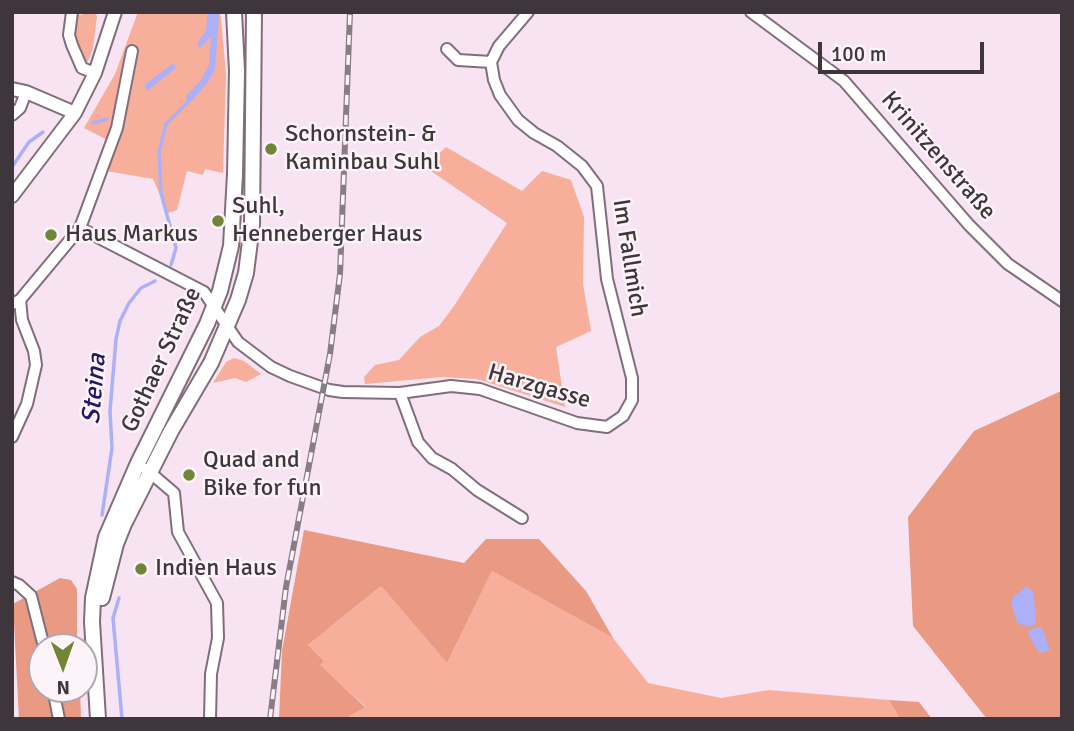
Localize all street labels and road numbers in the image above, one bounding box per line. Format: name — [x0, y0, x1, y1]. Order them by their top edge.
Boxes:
street label: Krinitzenstraße — [874, 86, 1002, 226]
street label: Im Fallmich — [605, 197, 653, 319]
street label: Gothaer Straße — [116, 283, 208, 437]
street label: Harzgasse — [484, 359, 594, 415]

